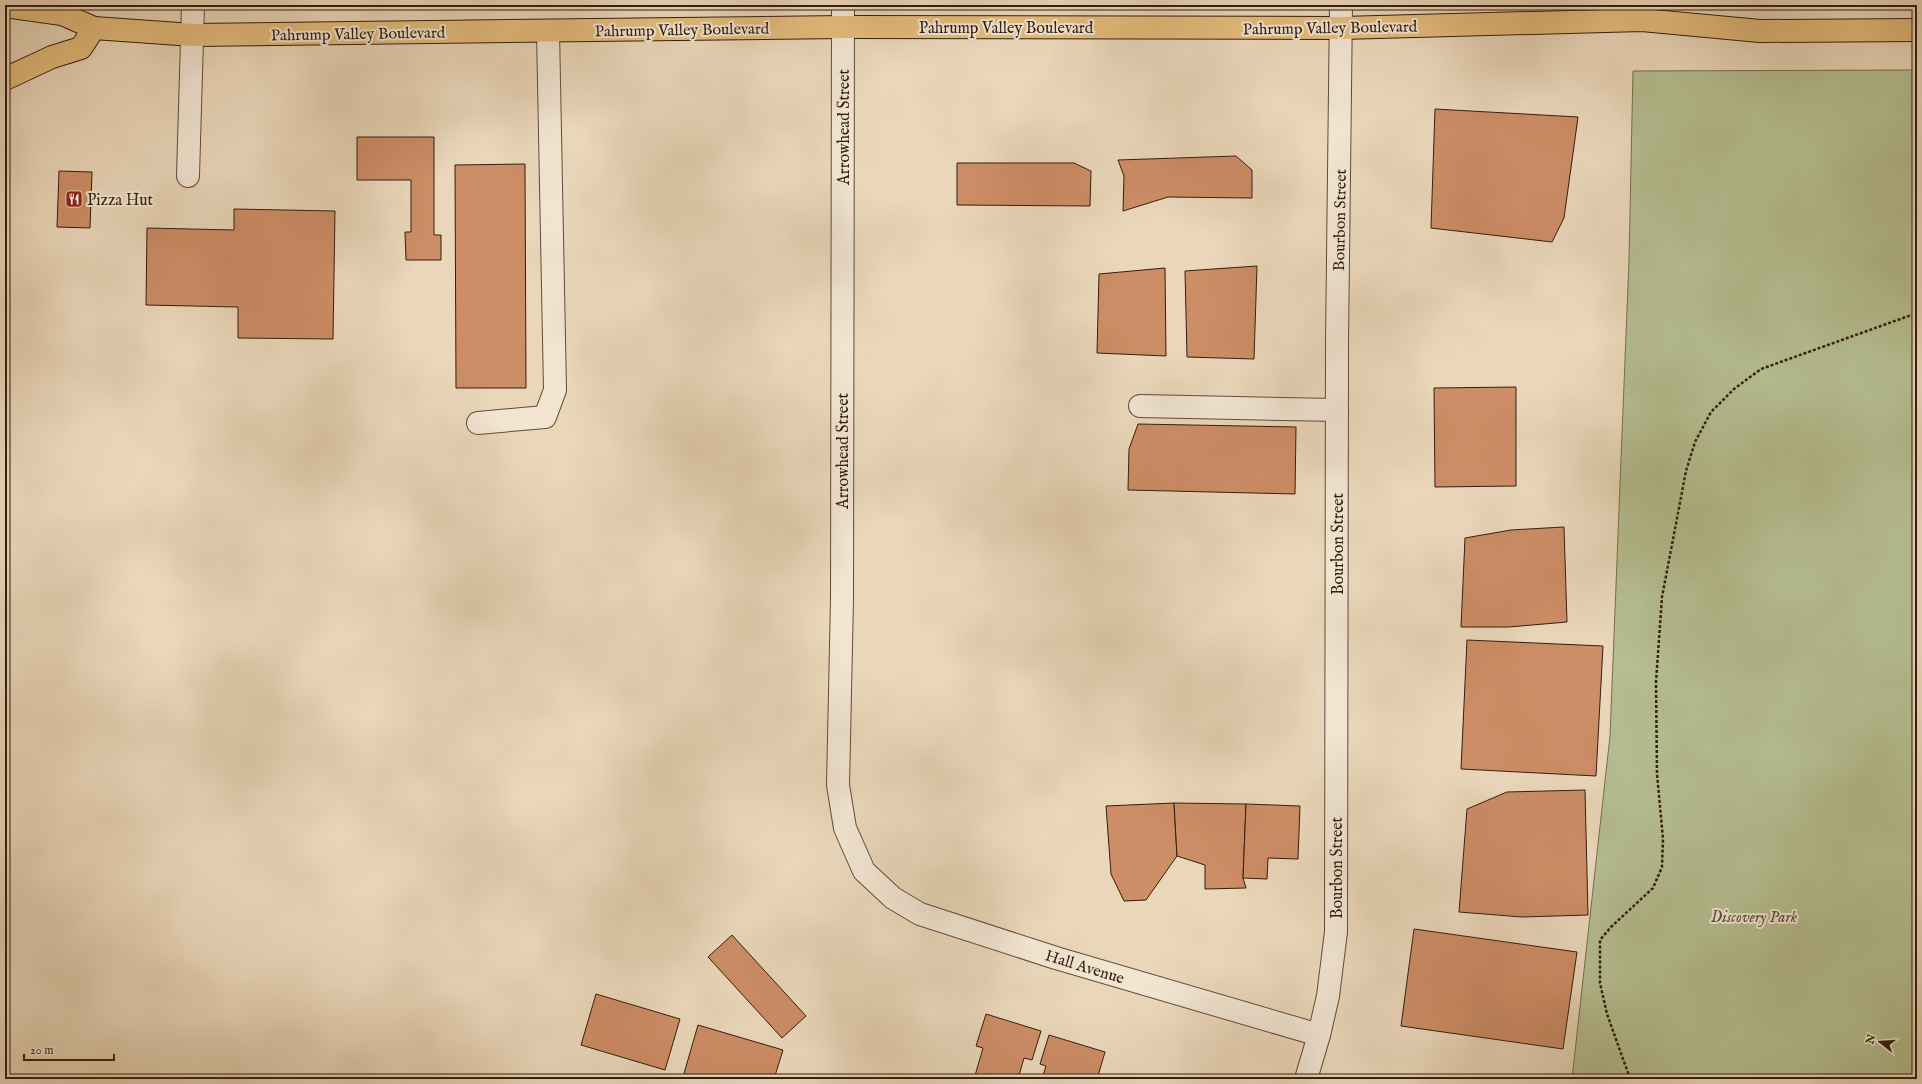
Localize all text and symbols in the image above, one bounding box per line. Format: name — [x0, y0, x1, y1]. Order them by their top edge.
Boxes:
street label: Pahrump Valley Boulevard — [1243, 17, 1418, 41]
street label: Pahrump Valley Boulevard — [595, 19, 770, 43]
street label: Pahrump Valley Boulevard — [919, 19, 1094, 39]
street label: Pahrump Valley Boulevard — [271, 23, 446, 47]
street label: Arrowhead Street — [835, 69, 855, 186]
street label: Bourbon Street — [1330, 168, 1352, 271]
restaurant icon: Pizza Hut — [64, 189, 84, 209]
place label: Pizza Hut — [87, 191, 154, 211]
street label: Arrowhead Street — [834, 393, 854, 510]
street label: Bourbon Street — [1329, 492, 1349, 595]
street label: Bourbon Street — [1328, 816, 1348, 919]
park label: Discovery Park — [1711, 908, 1798, 928]
street label: Hall Avenue — [1042, 946, 1126, 989]
north arrow — [1860, 1022, 1900, 1062]
text: N — [1863, 1032, 1880, 1047]
scale bar — [24, 1036, 114, 1062]
text: 20 m — [30, 1043, 53, 1058]

